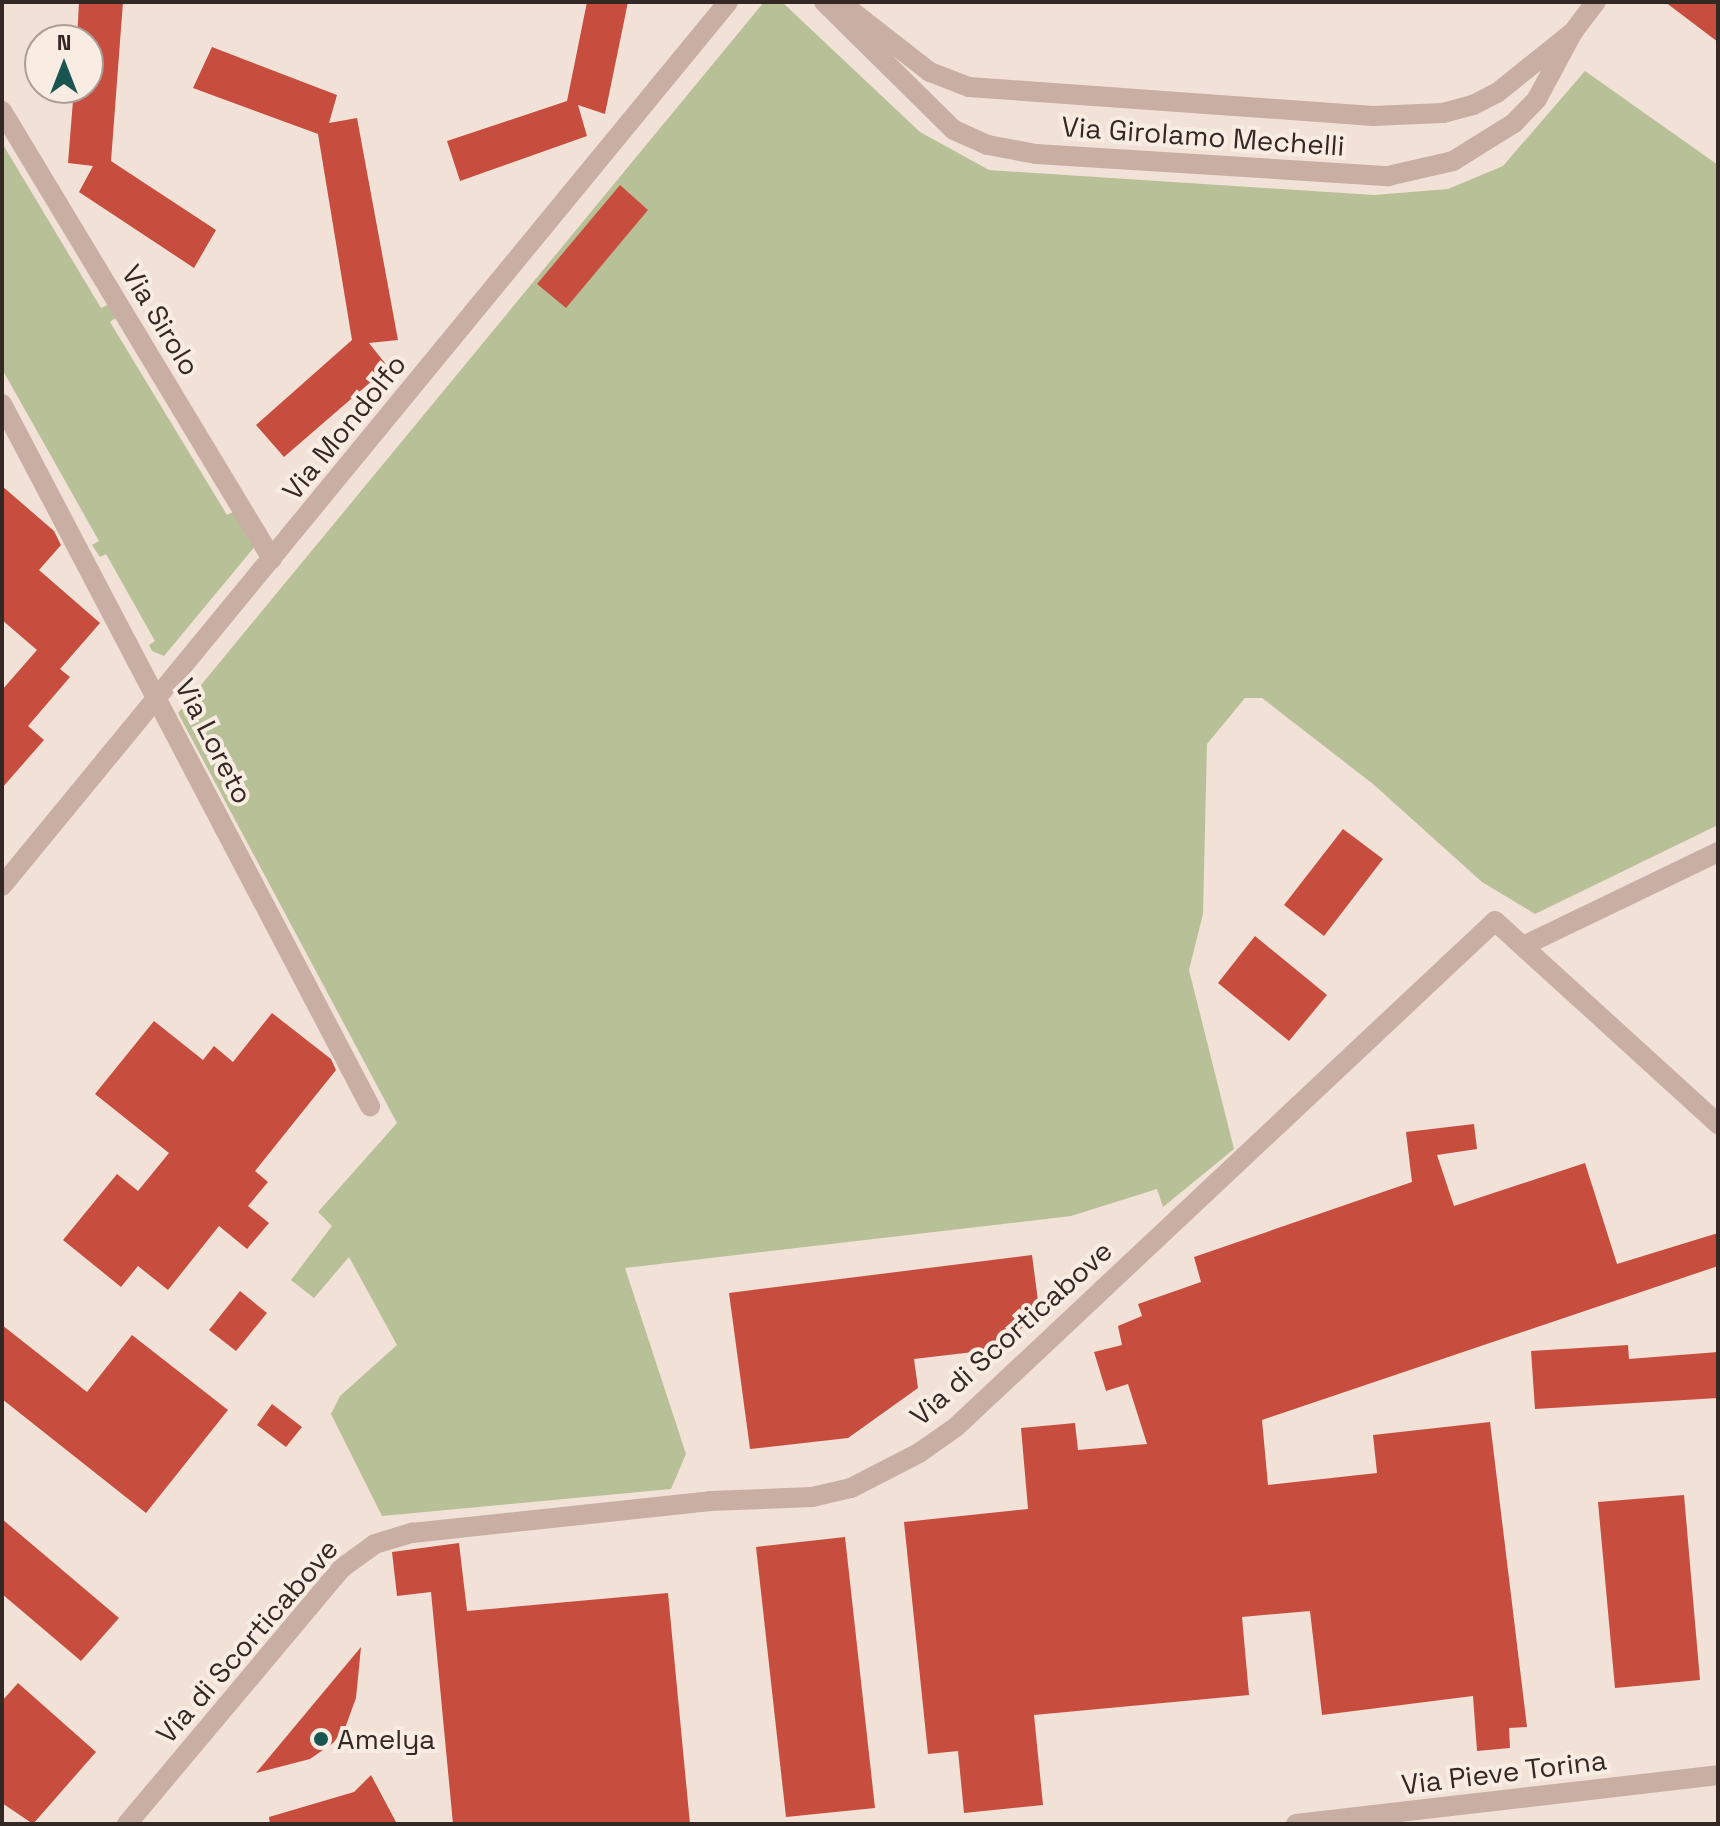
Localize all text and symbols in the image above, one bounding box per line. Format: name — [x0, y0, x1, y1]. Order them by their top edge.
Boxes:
north arrow — [24, 24, 104, 104]
text: N — [57, 28, 71, 56]
street label: Via Girolamo Mechelli — [1060, 109, 1346, 163]
street label: Via Sirolo — [115, 259, 207, 381]
street label: Via Mondolfo — [275, 348, 413, 506]
street label: Via Loreto — [168, 673, 260, 809]
street label: Via di Scorticabove — [903, 1234, 1119, 1432]
street label: Via di Scorticabove — [149, 1532, 345, 1750]
place label: Amelya — [337, 1722, 435, 1756]
marker: Amelya — [312, 1730, 330, 1748]
street label: Via Pieve Torina — [1399, 1743, 1609, 1801]

